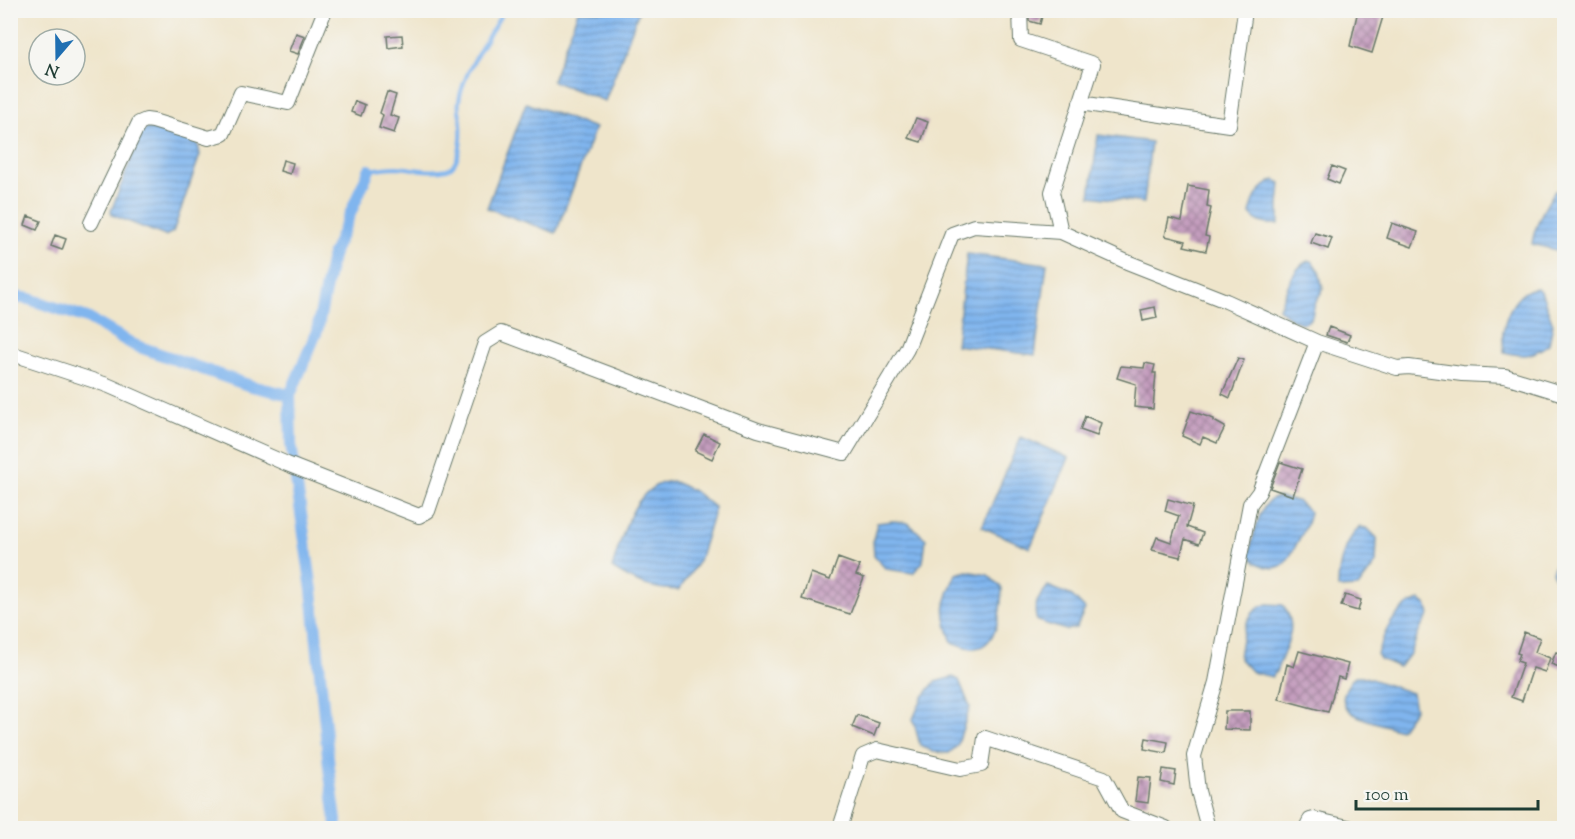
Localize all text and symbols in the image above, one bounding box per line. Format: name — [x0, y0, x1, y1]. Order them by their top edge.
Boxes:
north arrow — [27, 27, 87, 87]
text: N — [43, 56, 63, 82]
scale bar — [1356, 773, 1538, 811]
text: 100 m — [1365, 783, 1409, 809]

